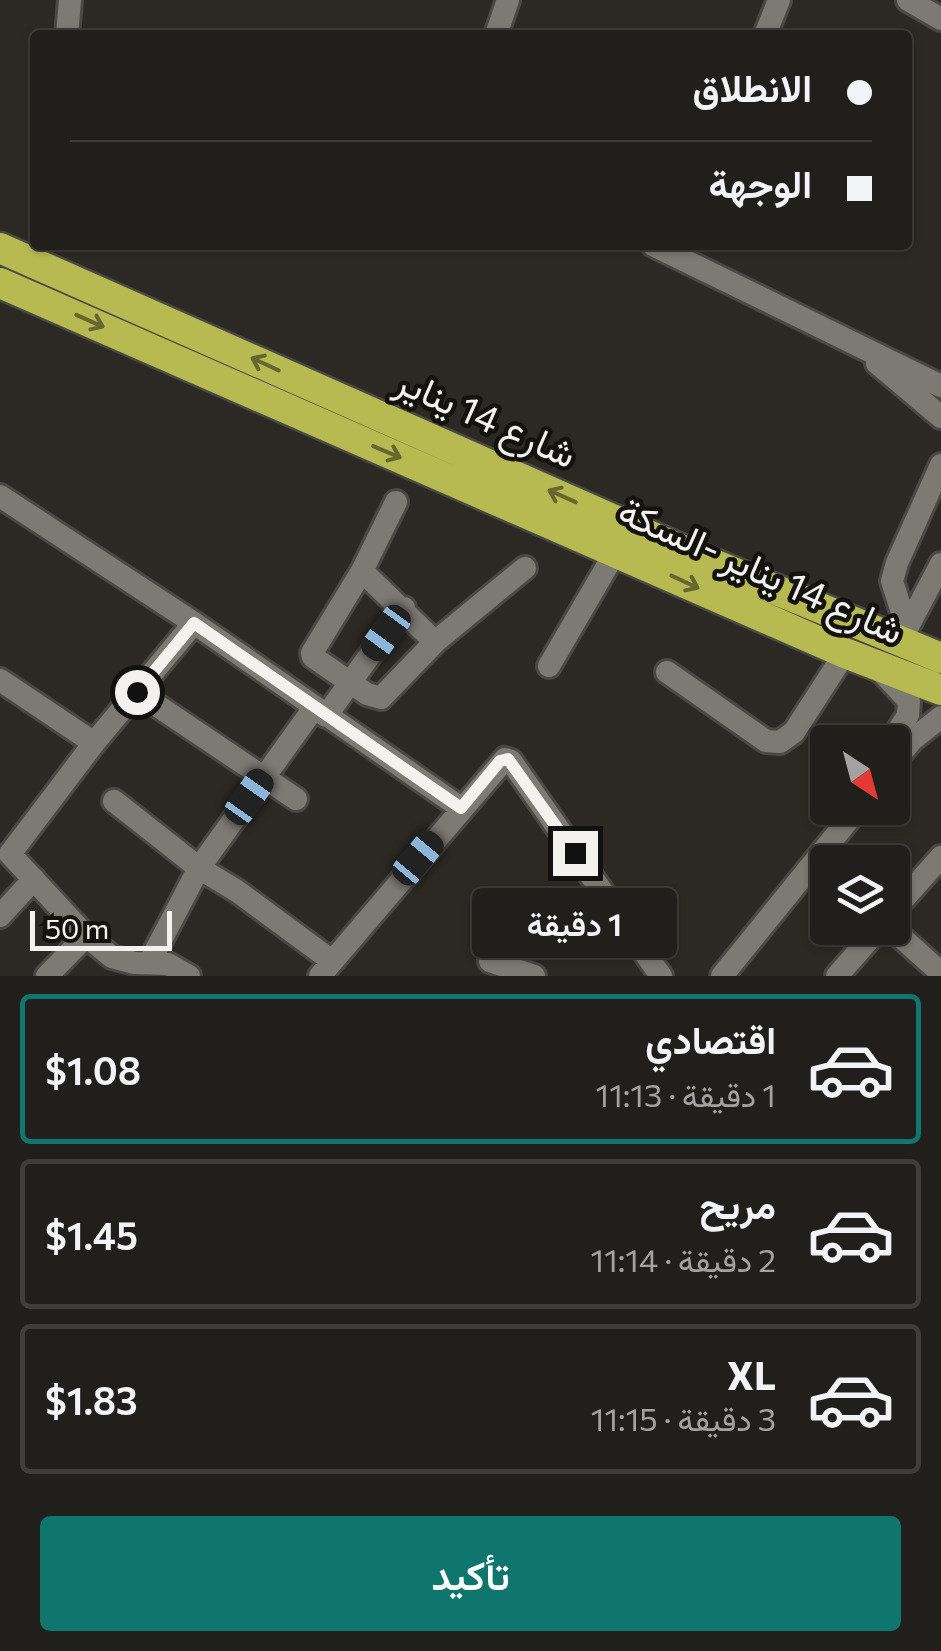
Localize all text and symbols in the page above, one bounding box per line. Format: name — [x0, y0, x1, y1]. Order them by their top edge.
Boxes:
text: الانطلاق — [693, 63, 812, 110]
text: الوجهة — [709, 159, 812, 206]
one-way arrow — [74, 313, 105, 331]
one-way arrow — [250, 354, 281, 372]
street label: شارع 14 يناير — [387, 355, 584, 481]
one-way arrow — [371, 444, 402, 462]
street label: شارع 14 يناير -السكة — [610, 485, 912, 657]
one-way arrow — [547, 486, 578, 504]
one-way arrow — [669, 574, 699, 593]
car — [356, 600, 416, 666]
route start — [115, 670, 160, 715]
north arrow — [810, 725, 910, 825]
map controls — [810, 725, 910, 945]
car — [220, 764, 278, 830]
car — [387, 825, 449, 891]
route end — [553, 831, 598, 876]
button: layers — [810, 845, 910, 945]
callout: 1 دقيقة — [472, 888, 678, 958]
text: 1 دقيقة — [527, 903, 622, 943]
scale bar — [30, 906, 172, 950]
text: 50 m — [45, 911, 109, 945]
text: اقتصادي — [645, 1015, 776, 1062]
icon: car — [806, 1024, 896, 1114]
text: $1.08 — [45, 1046, 141, 1093]
text: 1 دقيقة · 11:13 — [595, 1074, 776, 1114]
text: مريح — [700, 1180, 776, 1227]
icon: car — [806, 1189, 896, 1279]
text: $1.45 — [45, 1211, 138, 1258]
text: 2 دقيقة · 11:14 — [590, 1239, 776, 1279]
text: XL — [727, 1351, 776, 1398]
icon: car — [806, 1354, 896, 1444]
text: $1.83 — [45, 1376, 138, 1423]
text: 3 دقيقة · 11:15 — [591, 1398, 776, 1438]
button: تأكيد — [40, 1516, 901, 1631]

